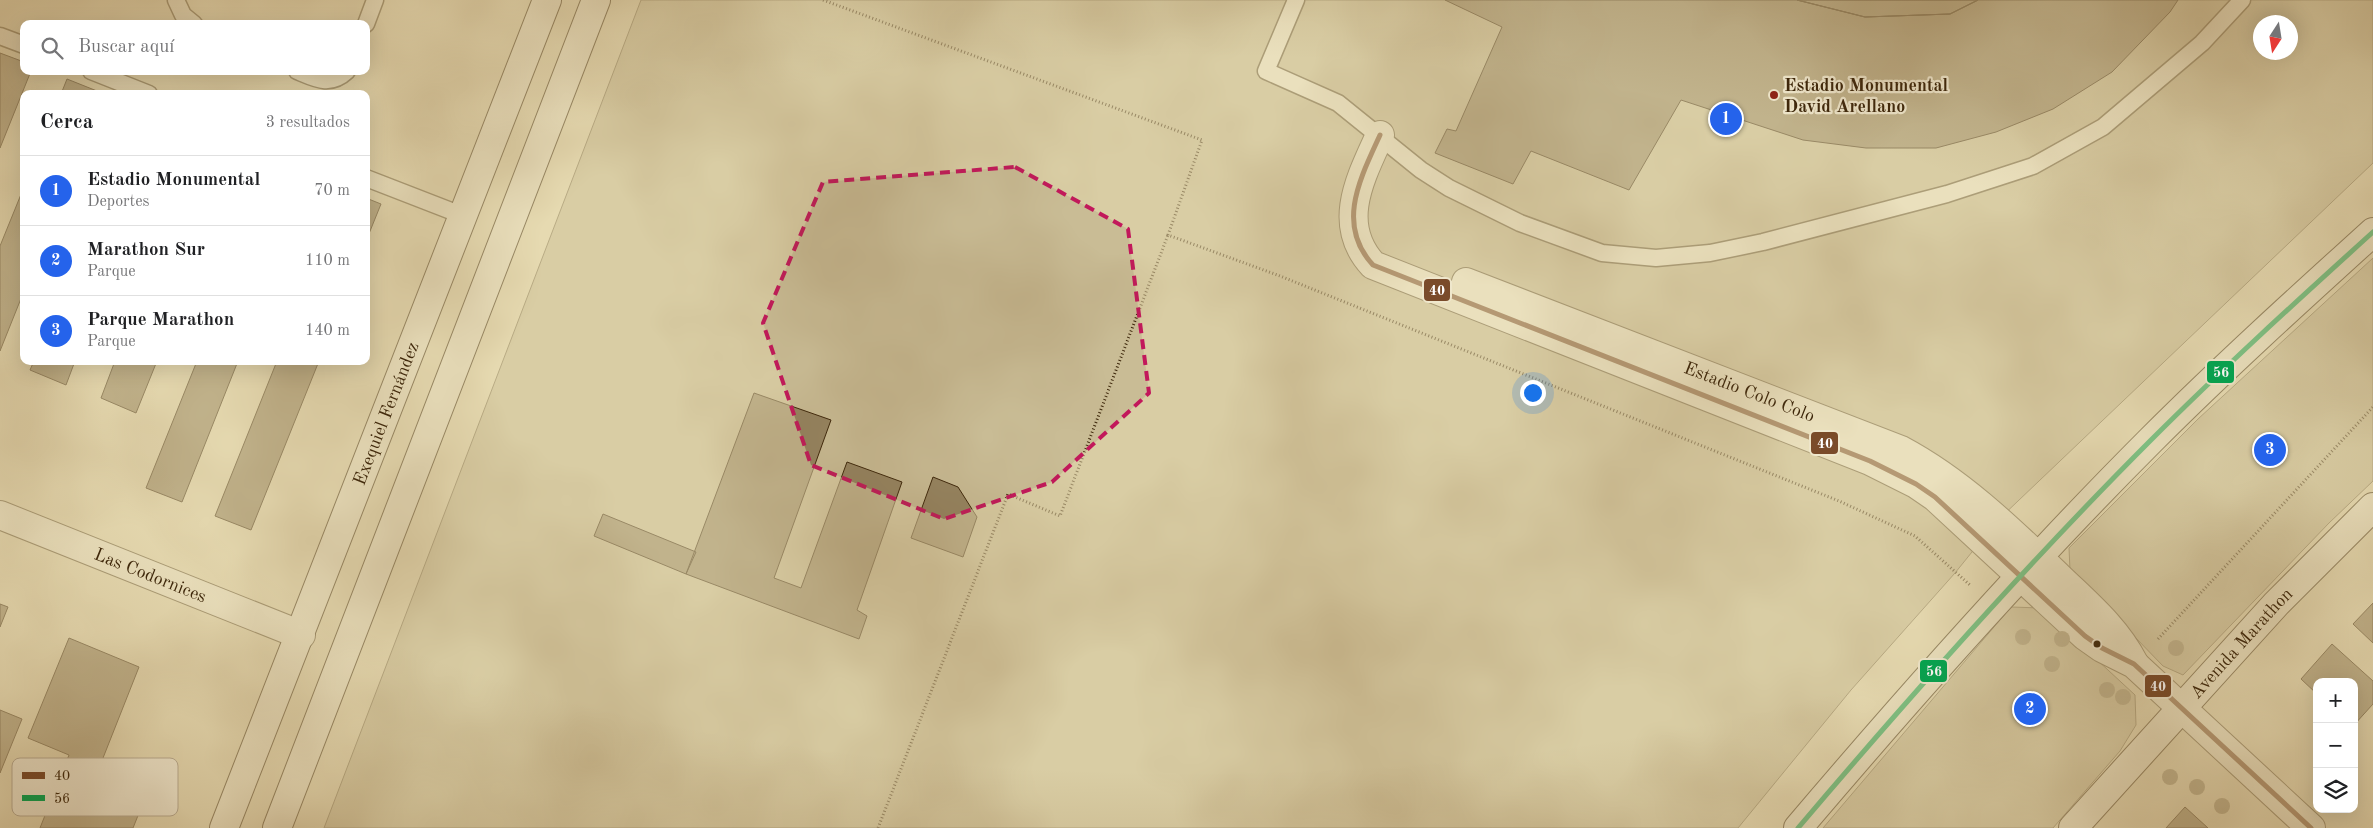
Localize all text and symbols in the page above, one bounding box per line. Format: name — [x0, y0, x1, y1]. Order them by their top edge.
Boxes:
north arrow — [2253, 15, 2298, 60]
search box — [20, 20, 370, 75]
icon: search — [38, 34, 66, 62]
text: Buscar aquí — [78, 38, 174, 57]
place label: Estadio Monumental David Arellano — [1784, 77, 1949, 116]
marker: Estadio Monumental David Arellano — [1768, 89, 1780, 101]
pin: 1 — [1710, 100, 1742, 138]
text: Cerca — [40, 112, 93, 133]
text: 3 resultados — [266, 115, 350, 131]
text: Estadio Monumental — [87, 171, 260, 190]
text: 1 — [51, 183, 61, 199]
text: 70 m — [314, 183, 350, 199]
text: Deportes — [87, 194, 150, 210]
text: Marathon Sur — [87, 241, 205, 260]
text: 2 — [51, 253, 61, 269]
text: 110 m — [305, 253, 350, 269]
text: Parque — [87, 264, 136, 280]
line badge: 40 — [1423, 278, 1451, 302]
text: 40 — [1429, 284, 1445, 298]
text: Parque Marathon — [87, 311, 234, 330]
text: 3 — [51, 323, 61, 339]
text: 140 m — [305, 323, 350, 339]
text: Parque — [87, 334, 136, 350]
street label: Exequiel Fernández — [351, 340, 423, 488]
street label: Estadio Colo Colo — [1681, 359, 1817, 426]
line badge: 56 — [2206, 360, 2235, 384]
text: 56 — [2213, 366, 2229, 380]
your location — [1520, 380, 1546, 406]
line badge: 40 — [1810, 431, 1839, 455]
pin: 3 — [2254, 431, 2286, 469]
text: 40 — [1817, 437, 1833, 451]
street label: Las Codornices — [91, 546, 209, 606]
street label: Avenida Marathon — [2187, 585, 2297, 702]
unlabelled marker — [2092, 639, 2102, 649]
line badge: 56 — [1919, 659, 1948, 683]
text: 56 — [1926, 665, 1942, 679]
line badge: 40 — [2144, 674, 2172, 698]
map controls — [2313, 678, 2358, 813]
button: + — [2313, 678, 2358, 723]
text: 40 — [2150, 680, 2166, 694]
pin: 2 — [2014, 690, 2046, 728]
button: − — [2313, 723, 2358, 768]
legend — [12, 758, 178, 816]
button: layers — [2313, 768, 2358, 813]
text: 40 — [54, 769, 70, 783]
text: 56 — [54, 792, 70, 806]

